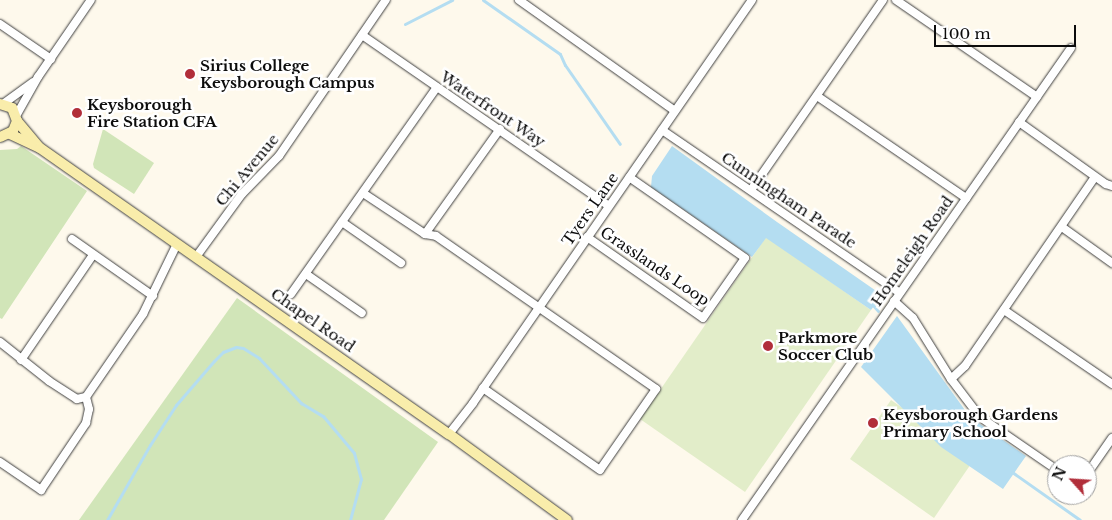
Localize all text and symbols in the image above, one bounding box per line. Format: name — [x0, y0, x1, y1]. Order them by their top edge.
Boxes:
scale bar — [937, 15, 1080, 47]
text: 100 m — [942, 24, 991, 43]
place label: Sirius College Keysborough Campus — [200, 56, 374, 91]
street label: Waterfront Way — [437, 67, 549, 151]
marker: Sirius College Keysborough Campus — [184, 68, 196, 80]
place label: Keysborough Fire Station CFA — [87, 95, 217, 130]
marker: Keysborough Fire Station CFA — [71, 107, 83, 119]
street label: Chi Avenue — [212, 130, 282, 210]
street label: Cunningham Parade — [718, 148, 860, 252]
street label: Tyers Lane — [558, 169, 622, 249]
street label: Homeleigh Road — [867, 193, 957, 309]
street label: Grasslands Loop — [597, 223, 713, 309]
street label: Chapel Road — [267, 284, 359, 356]
place label: Parkmore Soccer Club — [778, 328, 873, 363]
marker: Parkmore Soccer Club — [762, 340, 774, 352]
place label: Keysborough Gardens Primary School — [883, 405, 1058, 440]
marker: Keysborough Gardens Primary School — [867, 417, 879, 429]
north arrow — [1047, 455, 1097, 505]
text: N — [1048, 464, 1070, 484]

